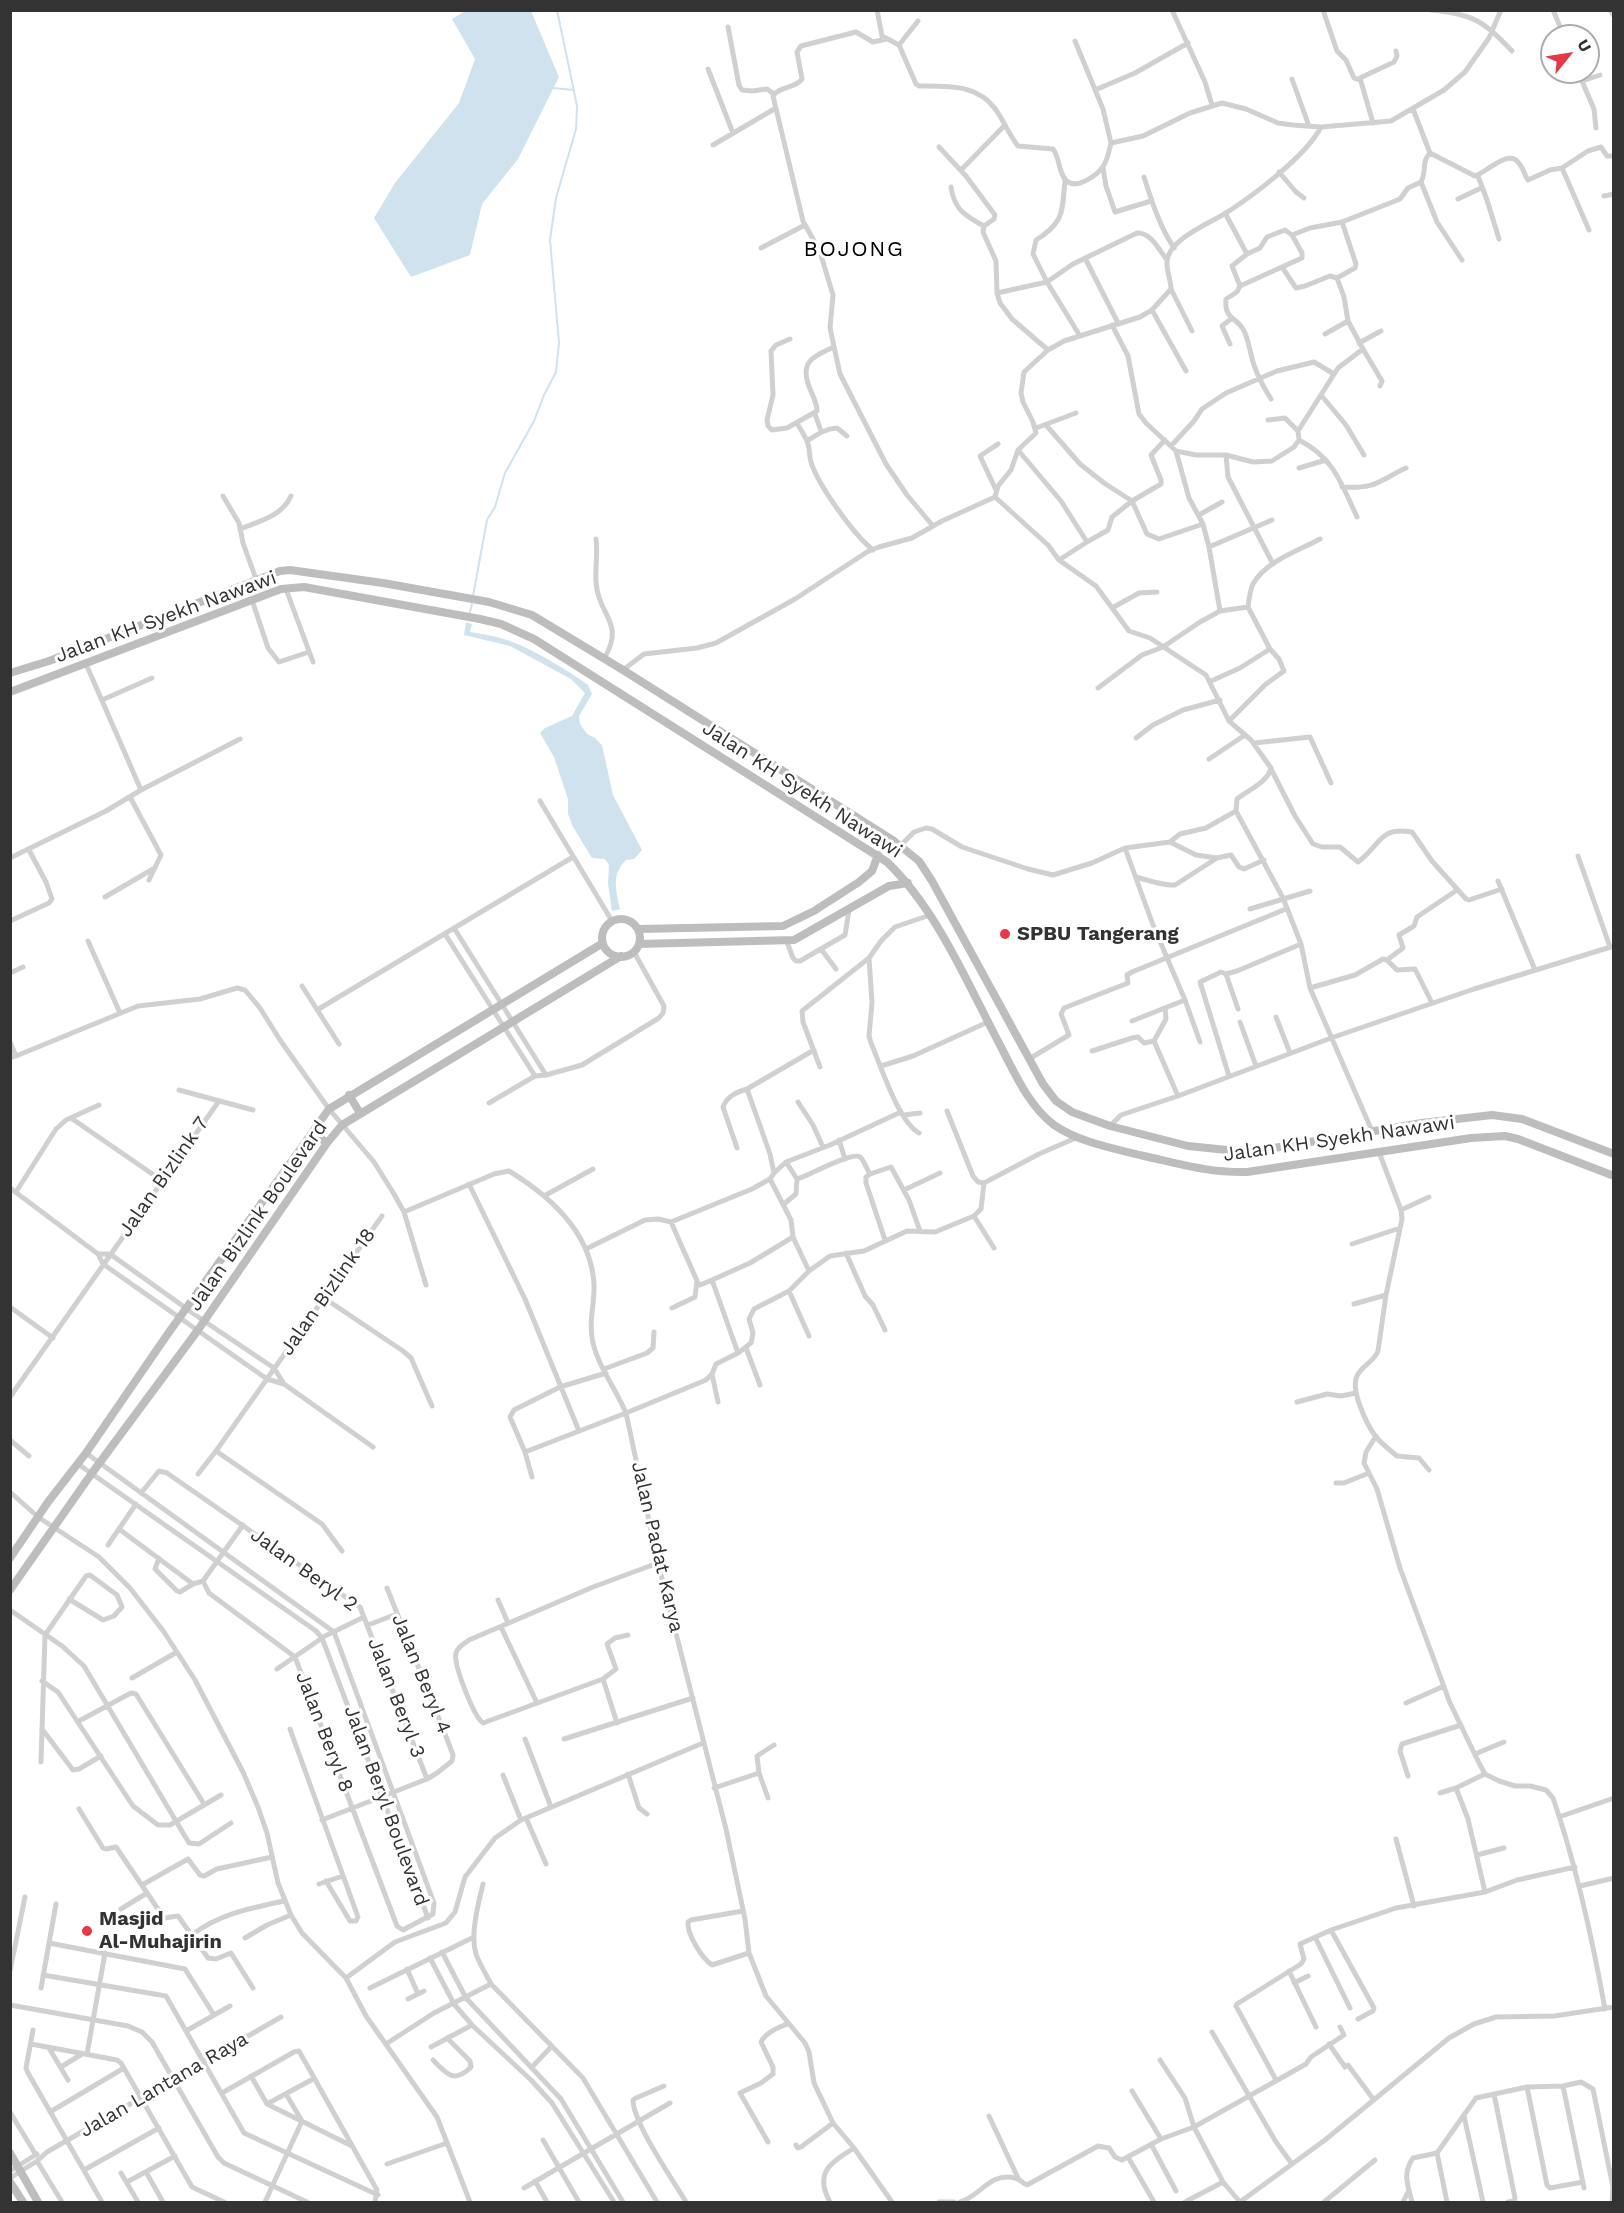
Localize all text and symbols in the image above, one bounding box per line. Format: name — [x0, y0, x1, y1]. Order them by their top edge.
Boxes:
north arrow — [1540, 24, 1600, 84]
text: U — [1573, 36, 1595, 55]
district label: BOJONG — [804, 237, 904, 263]
street label: Jalan KH Syekh Nawawi — [52, 566, 280, 668]
street label: Jalan KH Syekh Nawawi — [698, 716, 906, 864]
place label: SPBU Tangerang — [1017, 922, 1179, 946]
marker: SPBU Tangerang — [998, 927, 1012, 941]
street label: Jalan KH Syekh Nawawi — [1222, 1111, 1456, 1167]
street label: Jalan Bizlink 7 — [114, 1112, 214, 1242]
street label: Jalan Bizlink Boulevard — [183, 1116, 333, 1316]
street label: Jalan Bizlink 18 — [275, 1224, 381, 1360]
street label: Jalan Padat Karya — [626, 1459, 688, 1635]
street label: Jalan Beryl 2 — [246, 1523, 362, 1617]
street label: Jalan Beryl 4 — [386, 1611, 456, 1737]
street label: Jalan Beryl 3 — [362, 1635, 430, 1761]
street label: Jalan Beryl 8 — [290, 1668, 358, 1796]
street label: Jalan Beryl Boulevard — [339, 1702, 433, 1910]
place label: Masjid Al-Muhajirin — [99, 1907, 222, 1954]
marker: Masjid Al-Muhajirin — [80, 1924, 94, 1938]
street label: Jalan Lantana Raya — [76, 2027, 252, 2143]

